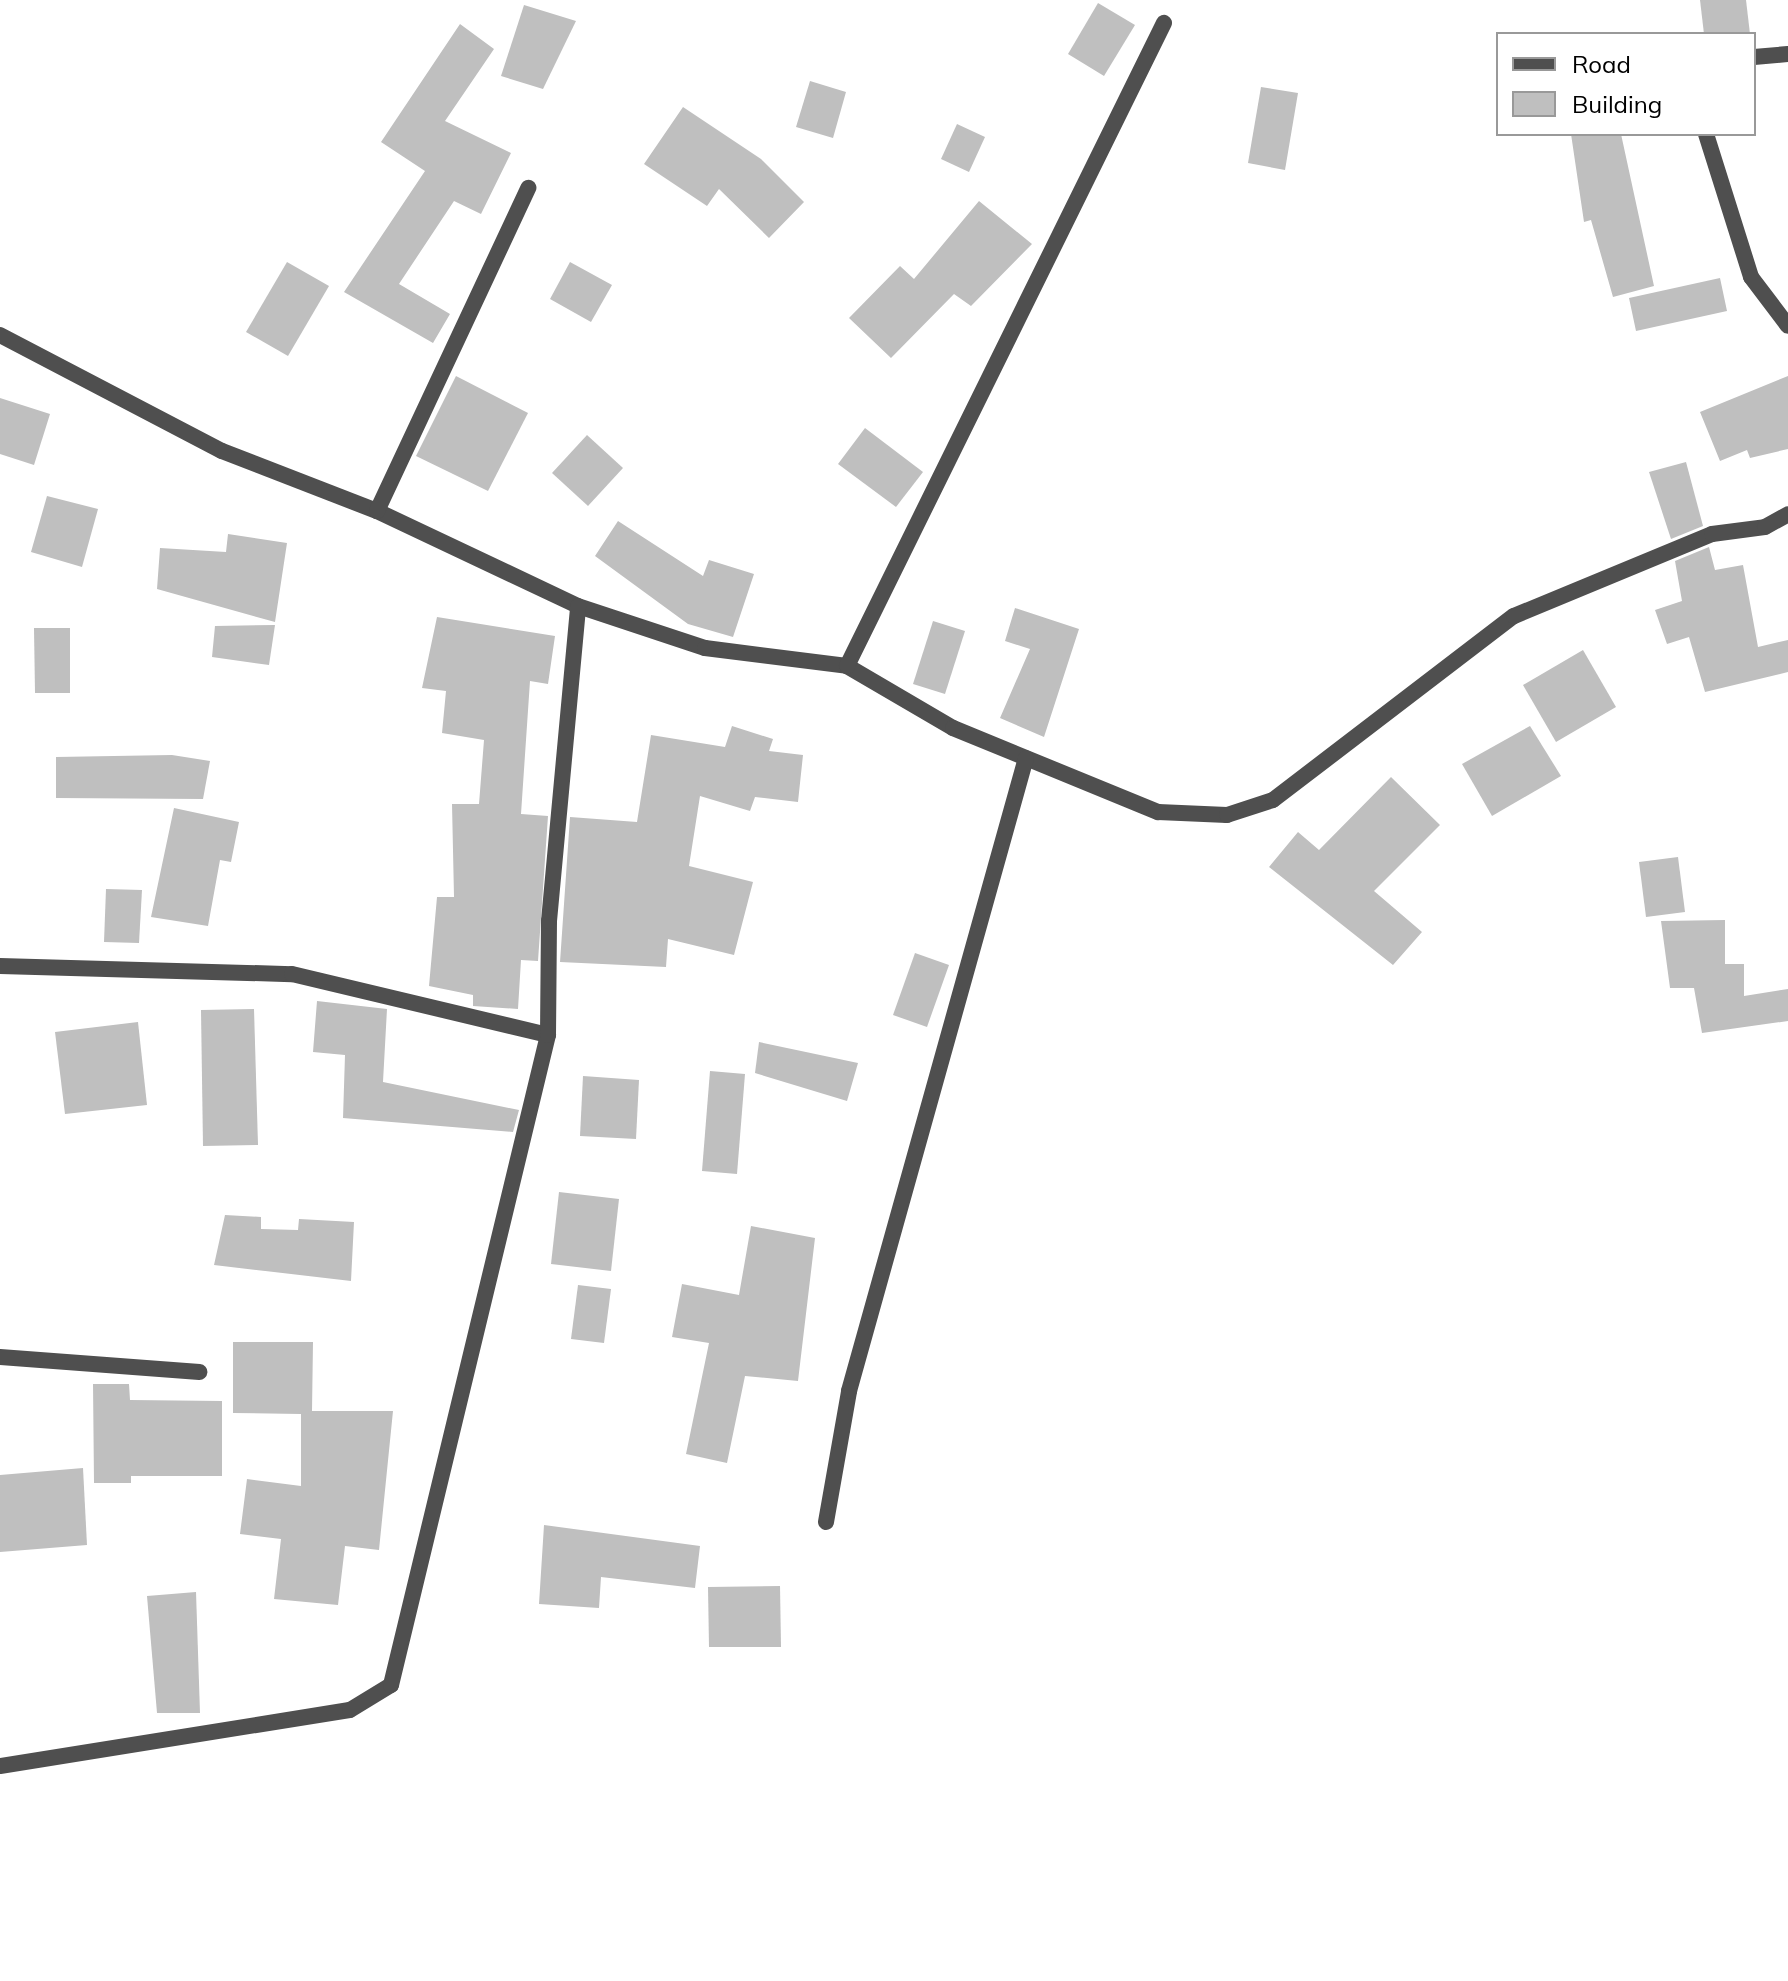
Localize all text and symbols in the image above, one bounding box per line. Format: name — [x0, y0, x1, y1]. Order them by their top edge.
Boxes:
legend — [1496, 32, 1756, 136]
text: Road — [1572, 49, 1631, 79]
text: Building — [1572, 89, 1662, 119]

